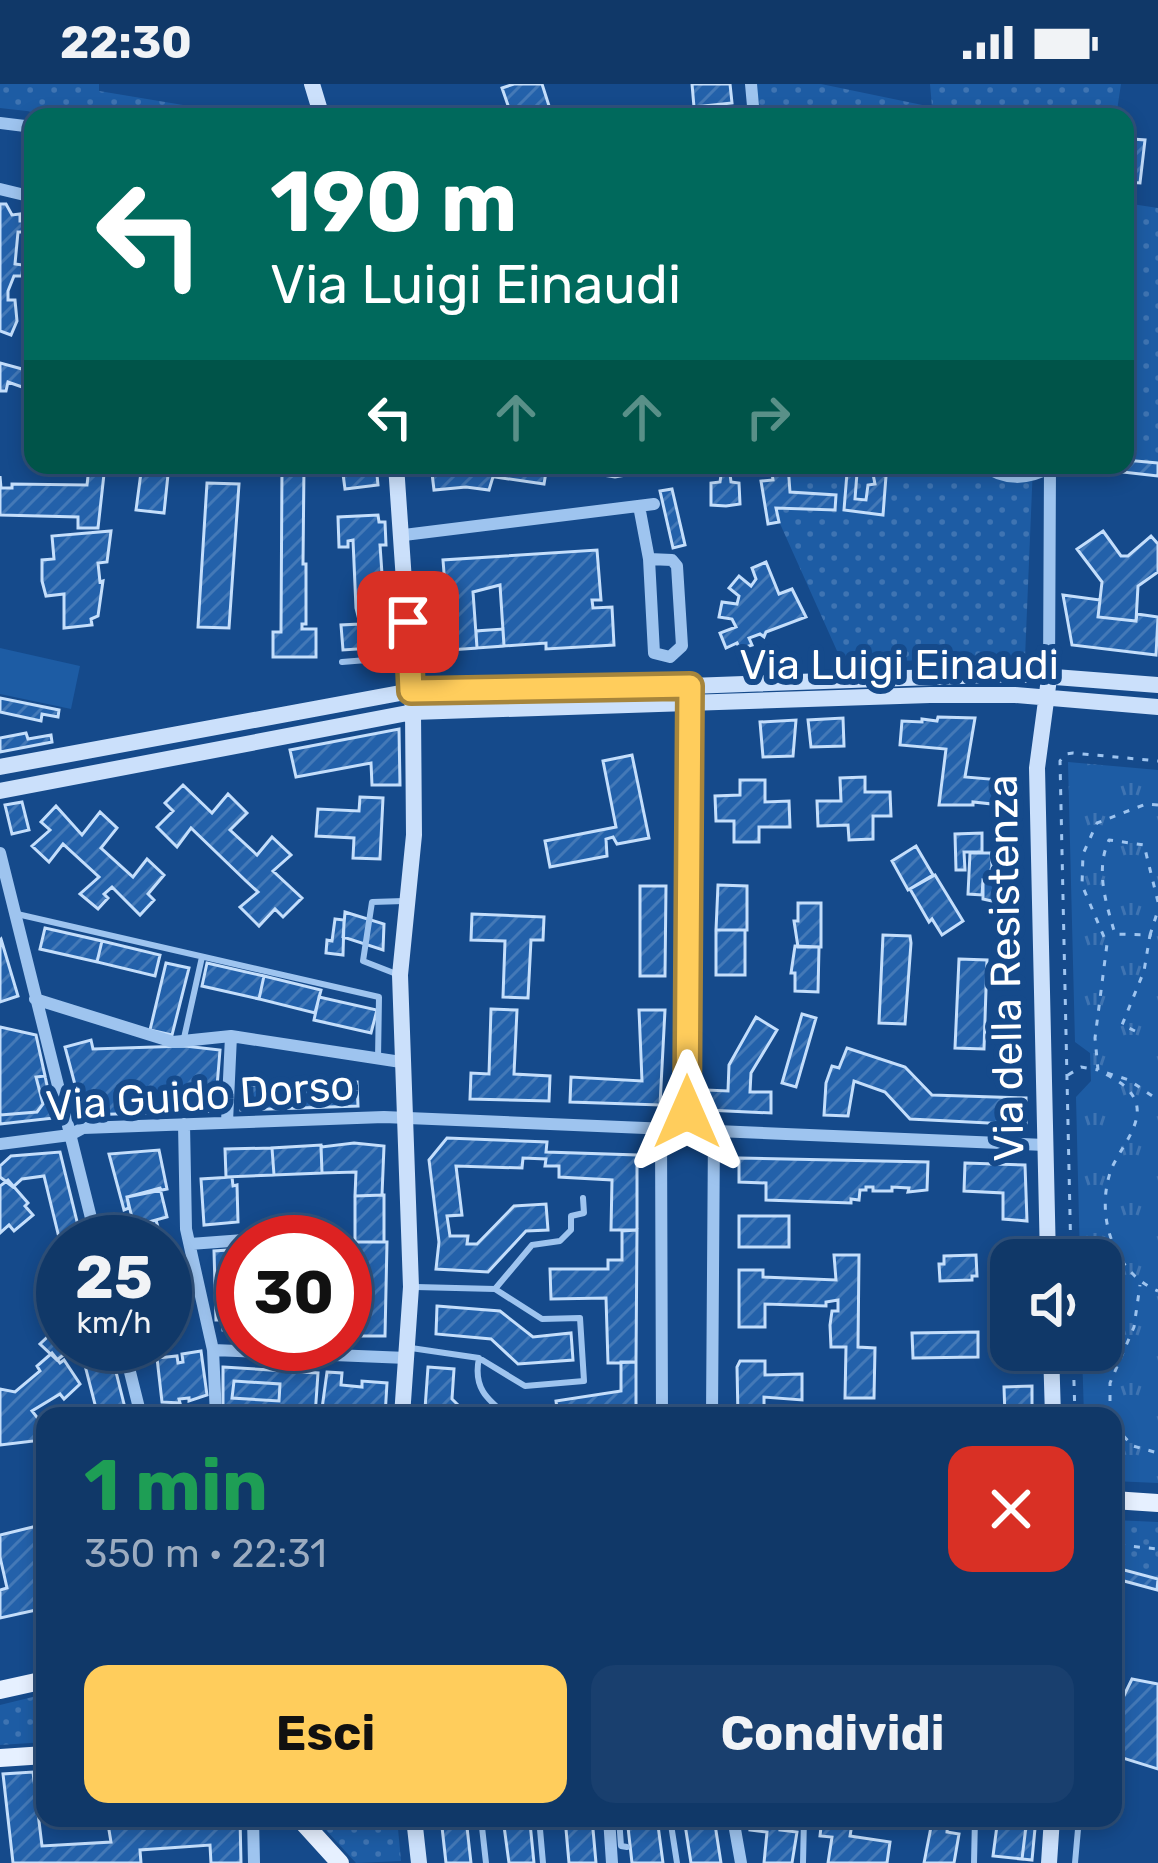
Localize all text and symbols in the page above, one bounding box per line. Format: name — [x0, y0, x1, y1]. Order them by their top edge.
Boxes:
text: 22:30 — [60, 16, 192, 69]
text: 190 m — [270, 152, 518, 252]
icon: left — [72, 156, 228, 312]
text: Via Luigi Einaudi — [270, 253, 681, 317]
icon: left — [357, 384, 423, 450]
icon: ahead — [483, 384, 549, 450]
icon: ahead — [609, 384, 675, 450]
icon: right — [735, 384, 801, 450]
pin — [357, 571, 459, 673]
icon: arrive — [375, 589, 441, 655]
street label: Via Luigi Einaudi — [739, 640, 1059, 690]
street label: Via della Resistenza — [978, 774, 1034, 1162]
position arrow — [624, 1049, 750, 1175]
street label: Via Guido Dorso — [44, 1060, 356, 1132]
speed limit sign: 30 — [216, 1215, 372, 1371]
map controls — [990, 1239, 1122, 1371]
button: sound — [990, 1239, 1122, 1371]
text: 25 — [75, 1242, 153, 1313]
text: km/h — [77, 1305, 151, 1341]
text: 1 min — [84, 1443, 268, 1528]
button: close — [948, 1446, 1074, 1572]
text: 350 m · 22:31 — [84, 1531, 327, 1577]
button: Esci — [84, 1665, 567, 1803]
button: Condividi — [591, 1665, 1074, 1803]

